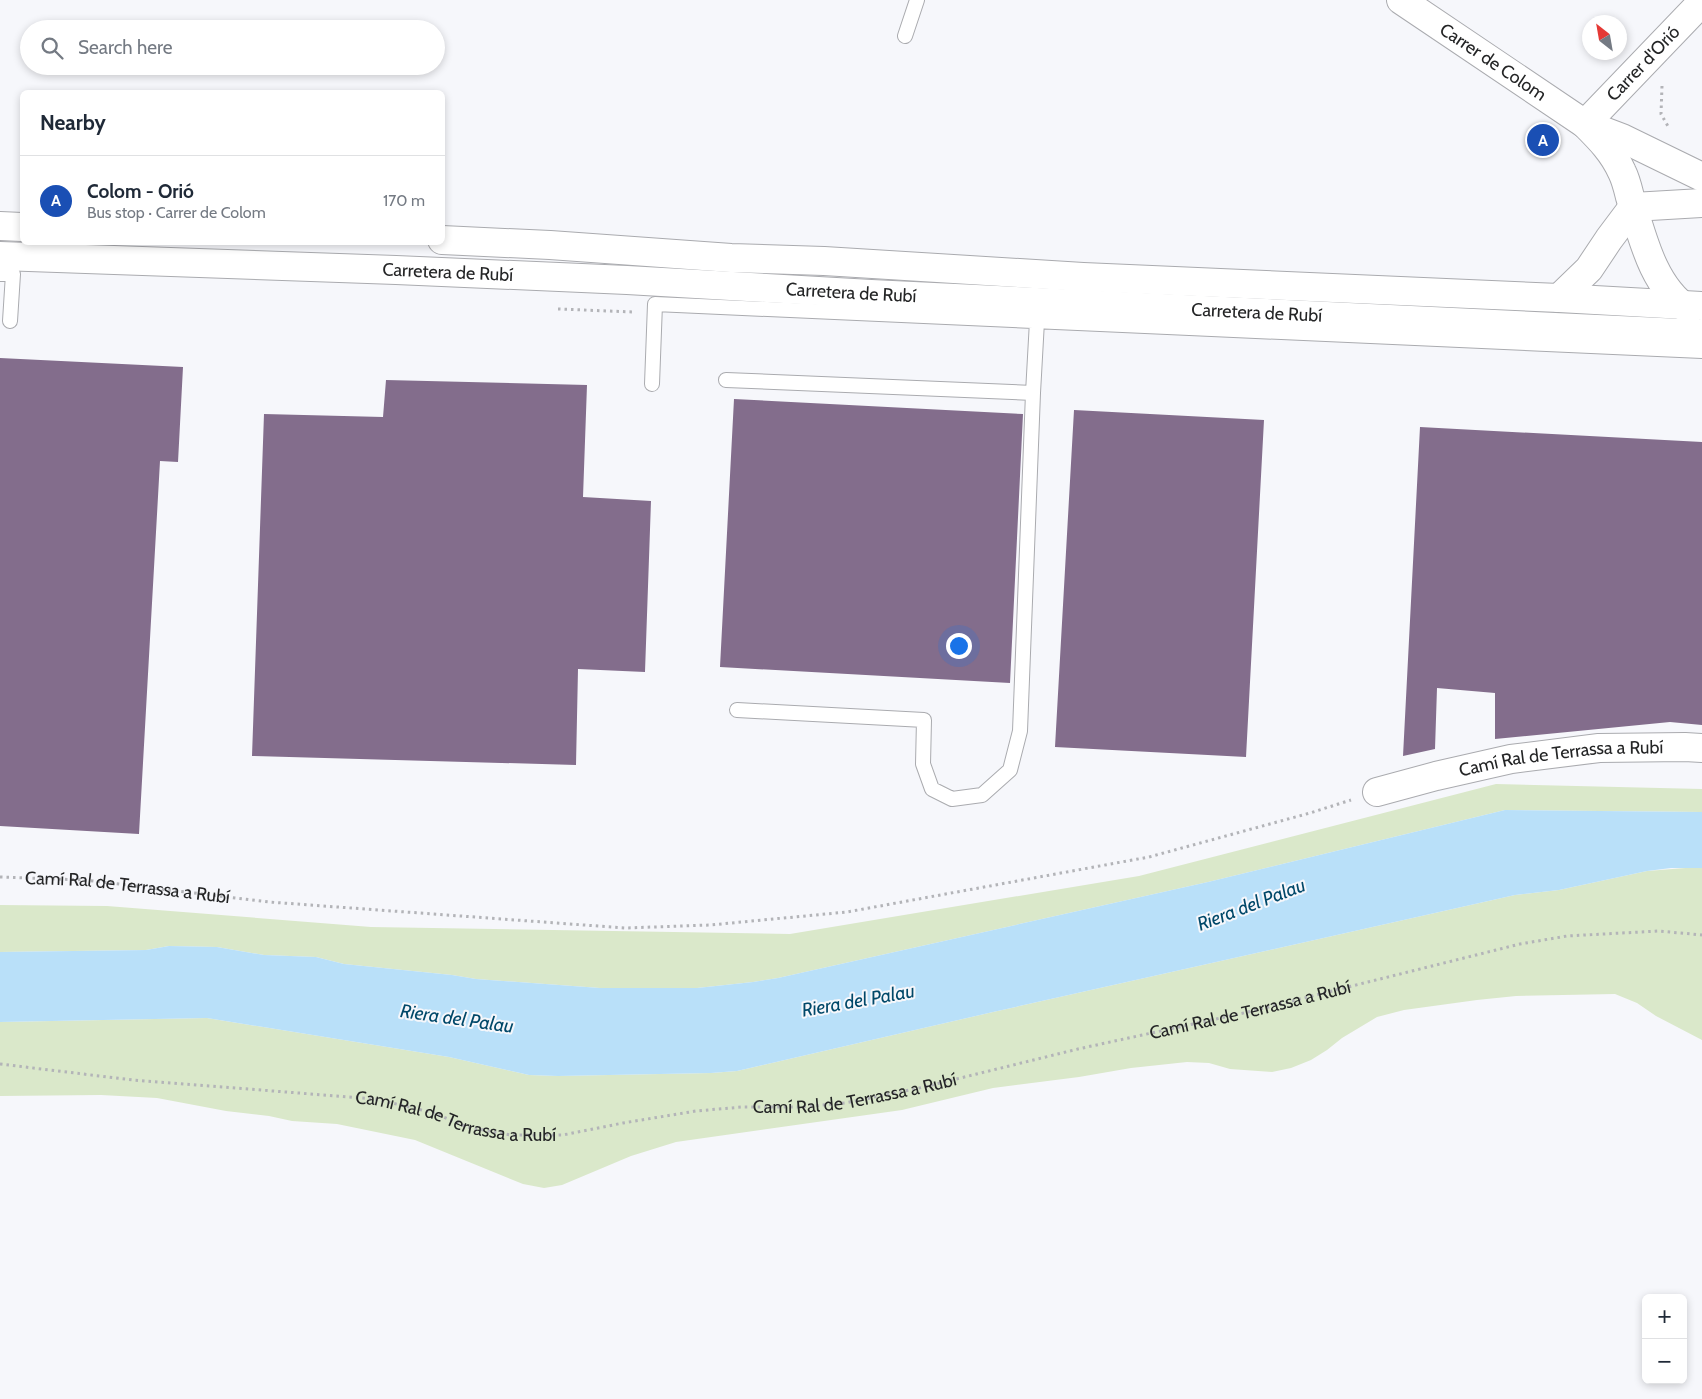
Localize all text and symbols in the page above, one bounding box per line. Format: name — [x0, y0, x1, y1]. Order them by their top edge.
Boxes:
north arrow — [1582, 15, 1627, 60]
street label: Carrer de Colom — [1436, 18, 1551, 106]
search box — [20, 20, 445, 75]
street label: Carrer d'Orió — [1602, 21, 1685, 106]
icon: search — [38, 34, 66, 62]
text: Search here — [78, 36, 172, 59]
text: Nearby — [40, 110, 106, 135]
pin: A — [1527, 121, 1559, 159]
text: Colom - Orió — [87, 180, 194, 203]
text: A — [51, 191, 61, 210]
text: 170 m — [383, 191, 425, 210]
text: Bus stop · Carrer de Colom — [87, 203, 266, 222]
street label: Carretera de Rubí — [382, 259, 514, 286]
street label: Carretera de Rubí — [785, 278, 917, 307]
street label: Carretera de Rubí — [1191, 298, 1323, 327]
your location — [946, 633, 972, 659]
street label: Camí Ral de Terrassa a Rubí — [1457, 736, 1664, 781]
street label: Camí Ral de Terrassa a Rubí — [25, 867, 231, 908]
water label: Riera del Palau — [1194, 873, 1309, 936]
street label: Camí Ral de Terrassa a Rubí — [1147, 976, 1353, 1044]
water label: Riera del Palau — [800, 979, 916, 1022]
water label: Riera del Palau — [399, 999, 515, 1038]
street label: Camí Ral de Terrassa a Rubí — [753, 1068, 959, 1118]
street label: Camí Ral de Terrassa a Rubí — [355, 1086, 556, 1146]
map controls — [1642, 1294, 1687, 1384]
button: + — [1642, 1294, 1687, 1339]
button: − — [1642, 1339, 1687, 1384]

